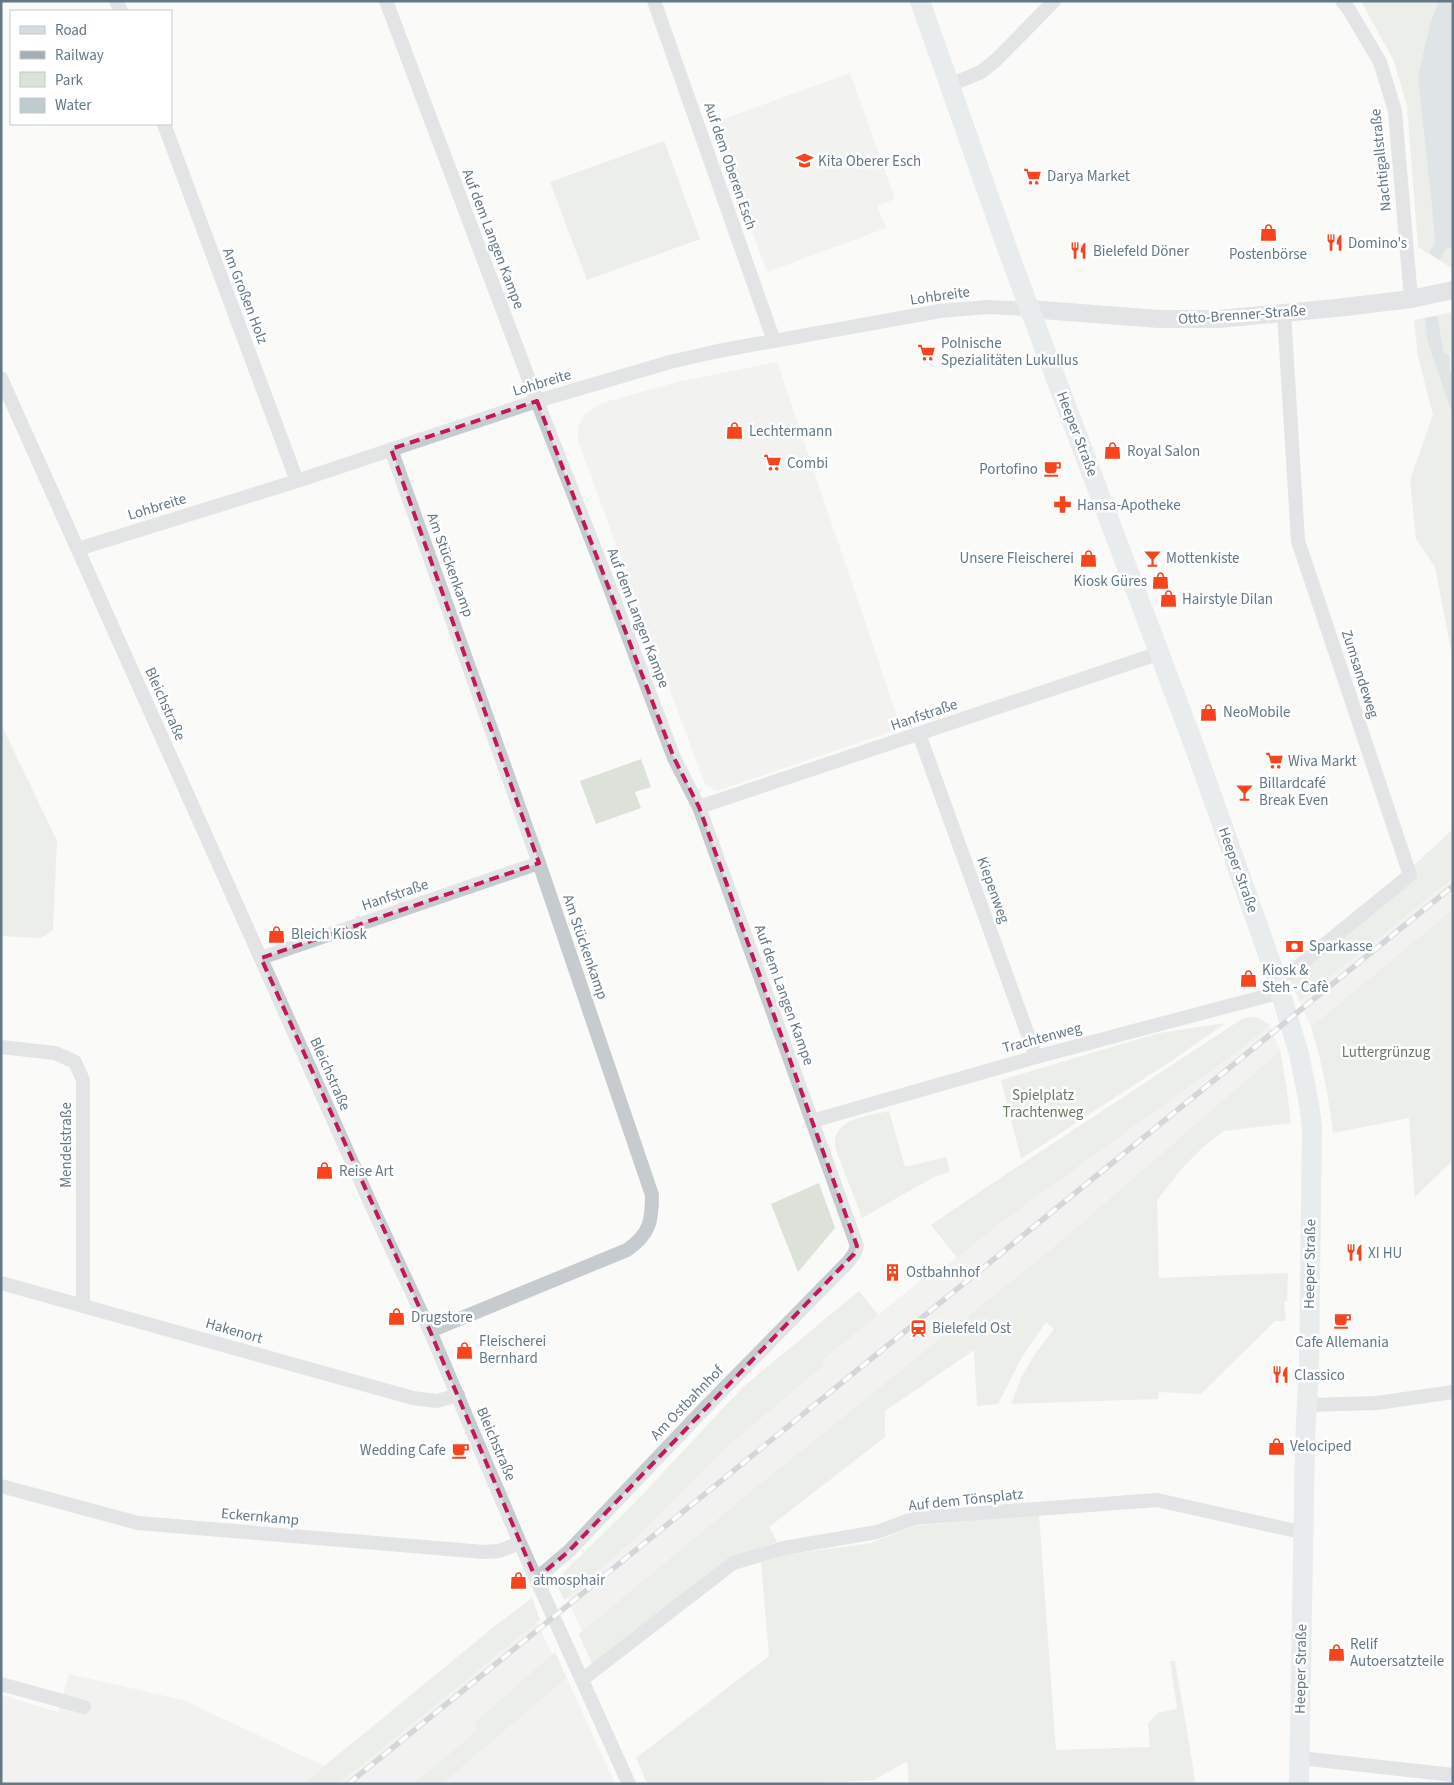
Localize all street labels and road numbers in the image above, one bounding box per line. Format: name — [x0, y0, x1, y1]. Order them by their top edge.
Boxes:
street label: Auf dem Oberen Esch — [698, 100, 762, 232]
street label: Nachtigallstraße — [1365, 108, 1397, 212]
street label: Auf dem Langen Kampe — [457, 166, 529, 312]
street label: Am Großen Holz — [217, 245, 273, 347]
street label: Lohbreite — [909, 281, 971, 311]
street label: Otto-Brenner-Straße — [1177, 300, 1307, 330]
street label: Lohbreite — [510, 364, 574, 402]
street label: Heeper Straße — [1051, 388, 1103, 480]
street label: Lohbreite — [125, 488, 189, 526]
street label: Am Stückenkamp — [421, 510, 479, 620]
street label: Auf dem Langen Kampe — [602, 545, 674, 691]
street label: Zumsandeweg — [1336, 627, 1384, 721]
street label: Bleichstraße — [139, 664, 191, 744]
street label: Hanfstraße — [888, 694, 960, 736]
street label: Heeper Straße — [1213, 824, 1263, 916]
street label: Kiepenweg — [971, 854, 1015, 927]
street label: Hanfstraße — [359, 874, 431, 916]
street label: Am Stückenkamp — [557, 892, 613, 1002]
street label: Auf dem Langen Kampe — [749, 922, 819, 1068]
street label: Trachtenweg — [1000, 1017, 1084, 1059]
street label: Bleichstraße — [304, 1034, 356, 1114]
street label: Mendelstraße — [56, 1102, 77, 1188]
street label: Heeper Straße — [1299, 1219, 1321, 1309]
street label: Hakenort — [203, 1313, 265, 1349]
street label: Am Ostbahnhof — [646, 1360, 729, 1445]
street label: Bleichstraße — [471, 1404, 521, 1484]
street label: Auf dem Tönsplatz — [908, 1484, 1024, 1516]
street label: Eckernkamp — [220, 1503, 300, 1531]
street label: Heeper Straße — [1290, 1624, 1312, 1714]

